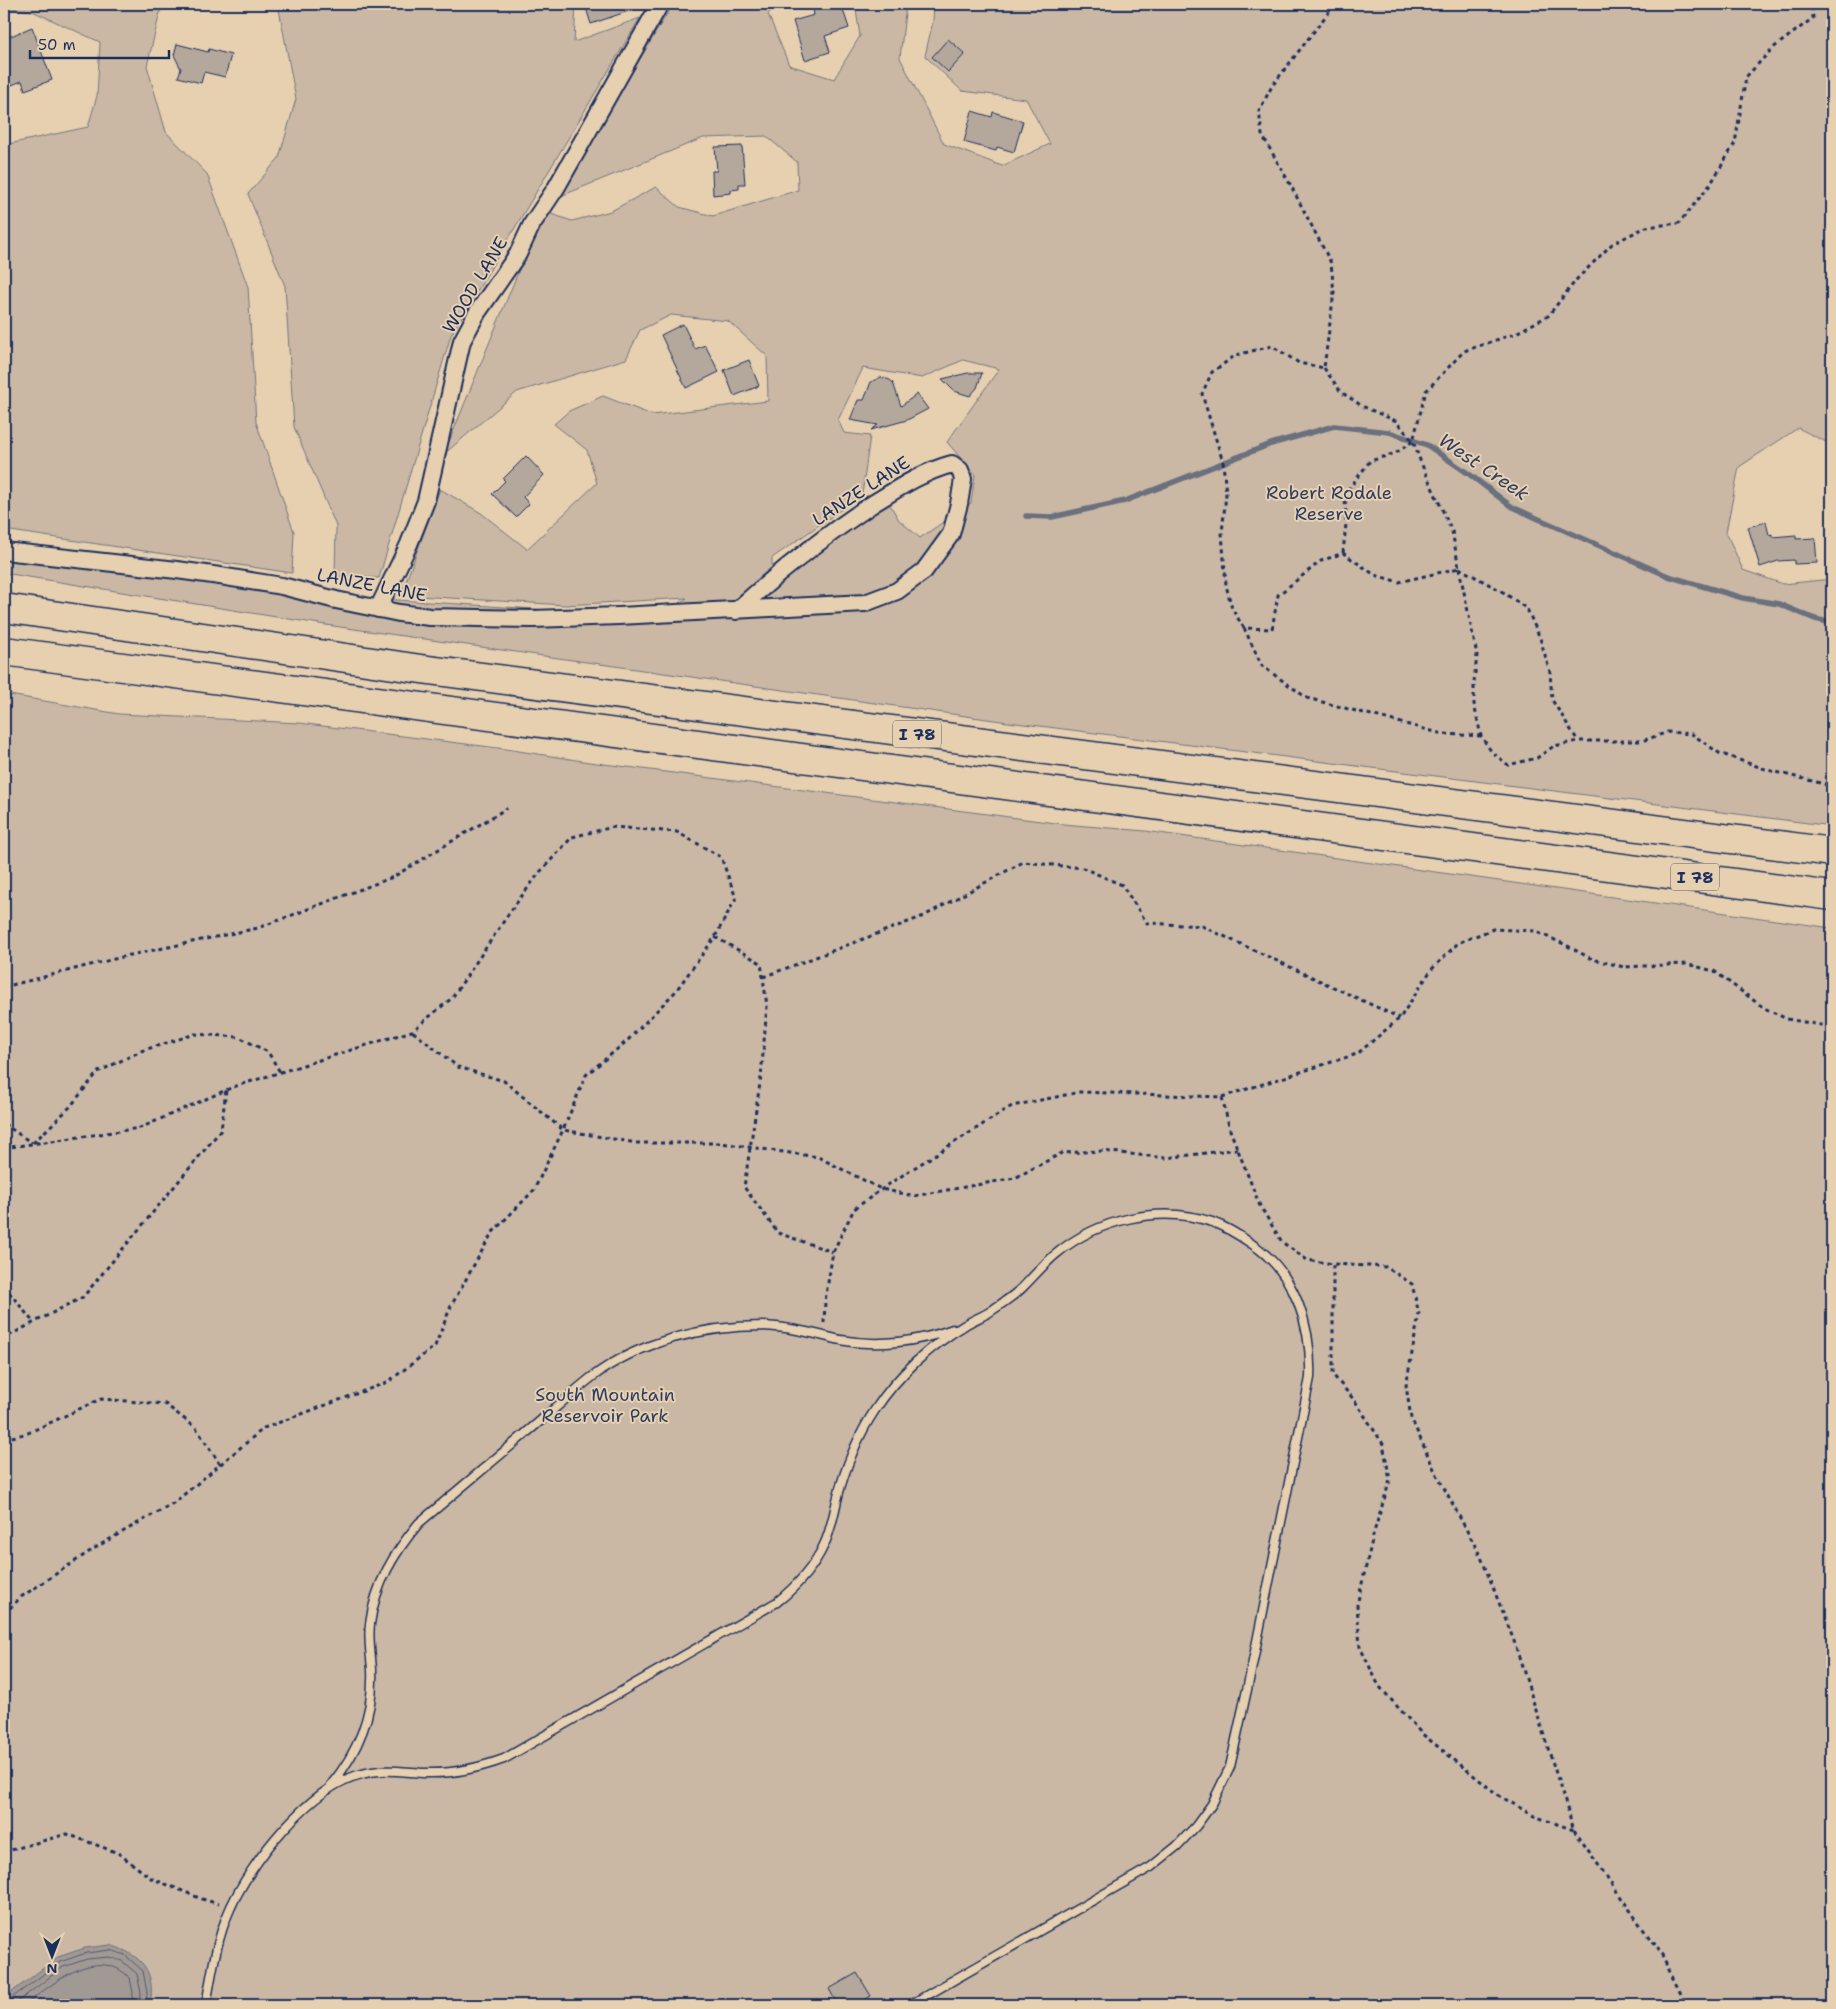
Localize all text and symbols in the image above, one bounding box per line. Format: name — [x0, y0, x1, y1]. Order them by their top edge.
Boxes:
scale bar — [30, 28, 169, 60]
text: 50 m — [38, 35, 76, 55]
street label: WOOD LANE — [437, 232, 513, 338]
water label: West Creek — [1434, 428, 1534, 506]
street label: LANZE LANE — [808, 451, 914, 531]
park label: Robert Rodale Reserve — [1266, 481, 1392, 526]
street label: LANZE LANE — [315, 563, 429, 607]
road number: I 78 — [893, 721, 941, 748]
road number: I 78 — [1671, 864, 1719, 890]
park label: South Mountain Reservoir Park — [535, 1383, 675, 1428]
north arrow — [28, 1932, 78, 1982]
text: N — [46, 1960, 58, 1978]

